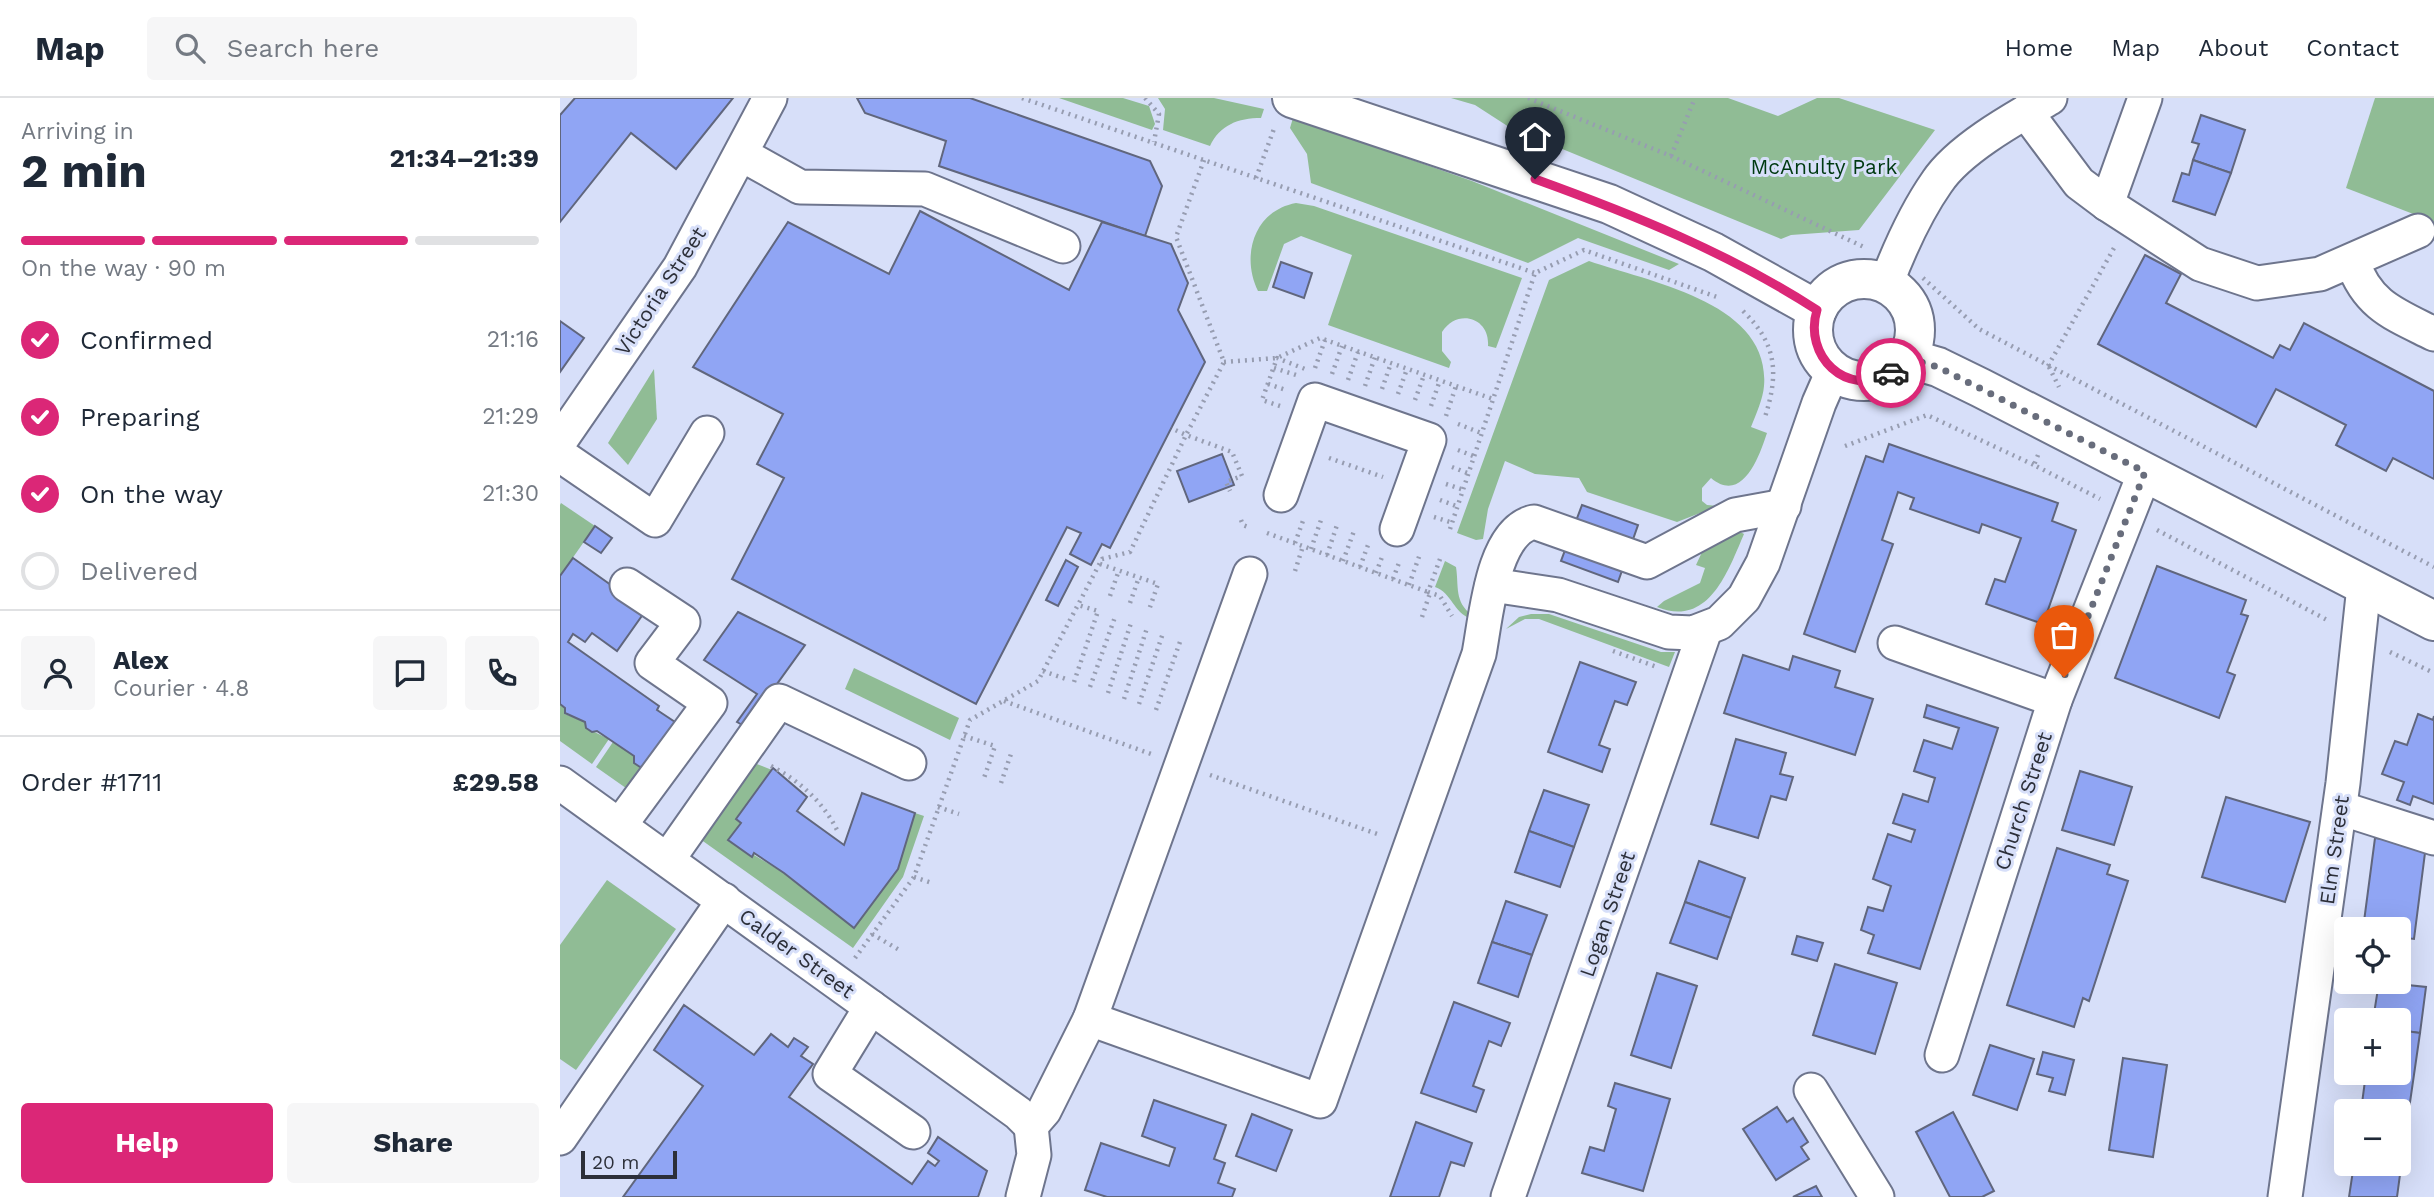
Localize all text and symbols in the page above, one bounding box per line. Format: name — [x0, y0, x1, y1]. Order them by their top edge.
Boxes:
search box — [147, 17, 637, 80]
text: Map — [35, 29, 105, 68]
icon: search — [171, 29, 209, 67]
text: Search here — [227, 33, 379, 63]
text: Home — [2005, 34, 2073, 62]
text: Map — [2111, 34, 2160, 62]
text: About — [2198, 34, 2268, 62]
text: Contact — [2306, 34, 2399, 62]
pin — [1505, 107, 1565, 179]
text: Arriving in — [21, 118, 134, 145]
icon: home — [1516, 118, 1554, 156]
text: 21:34–21:39 — [389, 143, 539, 173]
text: 2 min — [21, 144, 147, 198]
park label: McAnulty Park — [1751, 154, 1897, 179]
street label: Victoria Street — [609, 222, 711, 360]
text: On the way · 90 m — [21, 255, 226, 282]
icon: check — [21, 321, 59, 359]
text: Confirmed — [80, 325, 213, 355]
text: 21:16 — [487, 326, 539, 353]
courier — [1856, 338, 1926, 408]
icon: car — [1872, 354, 1910, 392]
icon: check — [21, 398, 59, 436]
text: Preparing — [80, 402, 200, 432]
text: 21:29 — [482, 403, 539, 430]
icon: check — [21, 475, 59, 513]
text: On the way — [80, 479, 223, 509]
text: 21:30 — [482, 480, 539, 507]
text: Delivered — [80, 556, 199, 586]
pin — [2034, 605, 2094, 677]
icon: bag — [2045, 616, 2083, 654]
button: person — [21, 636, 95, 710]
button: chat — [373, 636, 447, 710]
button: phone — [465, 636, 539, 710]
text: Alex — [113, 645, 169, 675]
text: Courier · 4.8 — [113, 675, 249, 702]
street label: Church Street — [1989, 729, 2057, 873]
text: Order #1711 — [21, 767, 162, 797]
text: £29.58 — [452, 767, 539, 797]
street label: Elm Street — [2314, 793, 2354, 906]
street label: Logan Street — [1574, 848, 1640, 980]
street label: Calder Street — [734, 903, 860, 1003]
map controls — [2334, 917, 2411, 1176]
button: locate — [2334, 917, 2411, 994]
button: + — [2334, 1008, 2411, 1085]
button: − — [2334, 1099, 2411, 1176]
button: Help — [21, 1103, 273, 1183]
button: Share — [287, 1103, 539, 1183]
scale bar — [581, 1148, 677, 1180]
text: 20 m — [592, 1151, 639, 1174]

